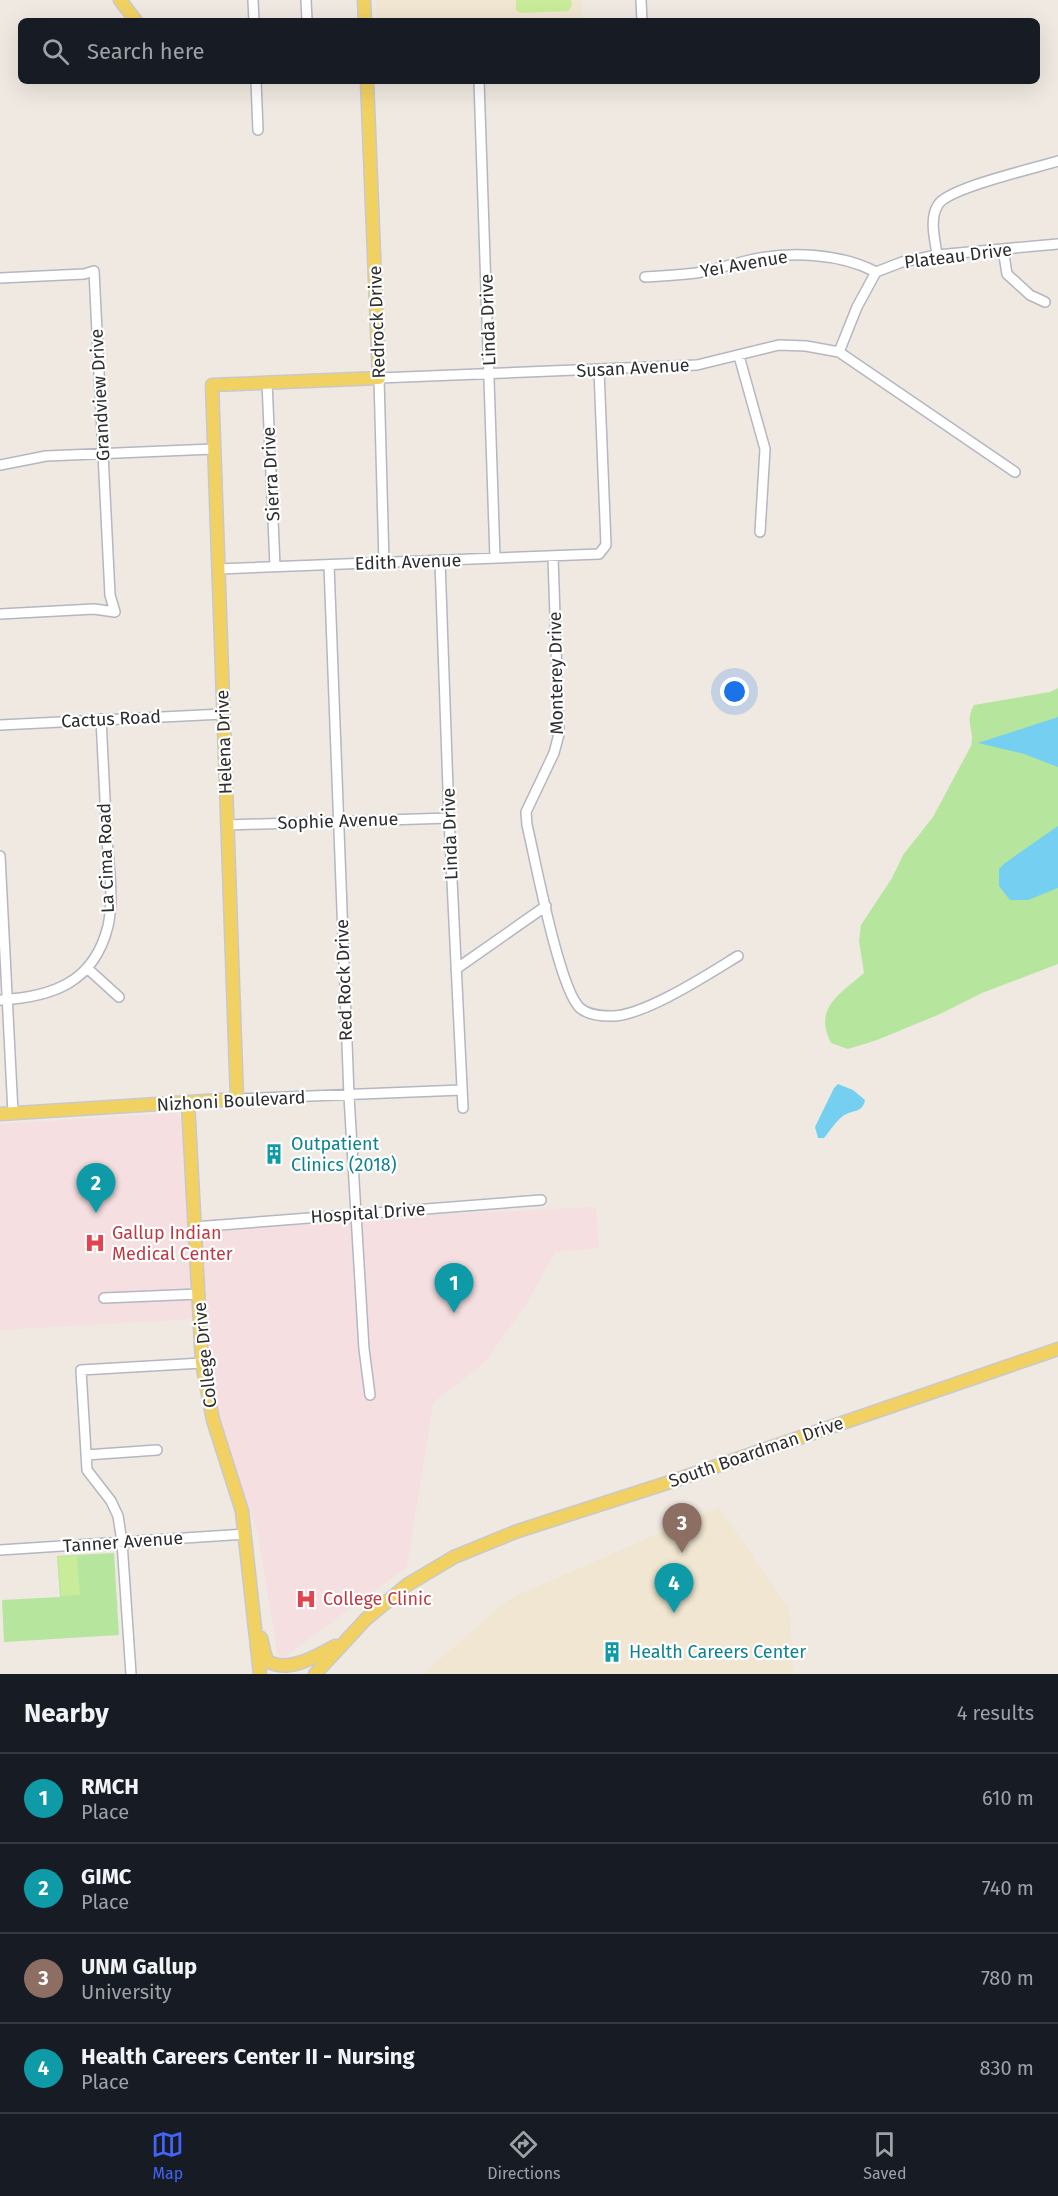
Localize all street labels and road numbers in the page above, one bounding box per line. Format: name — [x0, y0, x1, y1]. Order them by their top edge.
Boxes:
street label: Plateau Drive — [903, 238, 1013, 274]
street label: Yei Avenue — [699, 246, 789, 282]
street label: Redrock Drive — [364, 265, 390, 379]
street label: Linda Drive — [475, 274, 501, 366]
street label: Grandview Drive — [86, 328, 114, 462]
street label: Susan Avenue — [576, 354, 690, 382]
street label: Sierra Drive — [258, 426, 284, 522]
street label: Edith Avenue — [354, 549, 462, 575]
street label: Monterey Drive — [544, 611, 568, 735]
street label: Helena Drive — [211, 689, 237, 795]
street label: Cactus Road — [61, 705, 161, 733]
street label: Linda Drive — [437, 788, 463, 880]
street label: La Cima Road — [93, 803, 119, 913]
street label: Sophie Avenue — [277, 808, 399, 834]
street label: Red Rock Drive — [331, 919, 357, 1041]
street label: Nizhoni Boulevard — [156, 1086, 306, 1116]
street label: Hospital Drive — [310, 1198, 426, 1228]
street label: College Drive — [189, 1301, 221, 1409]
street label: South Boardman Drive — [666, 1412, 846, 1492]
street label: Tanner Avenue — [62, 1527, 184, 1557]

